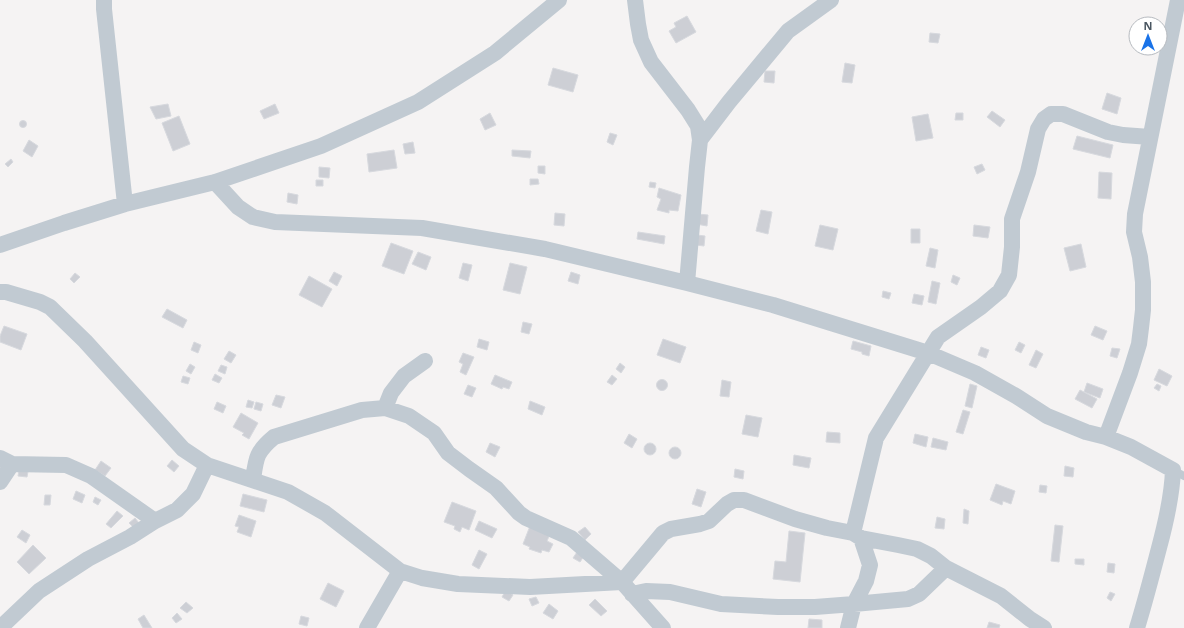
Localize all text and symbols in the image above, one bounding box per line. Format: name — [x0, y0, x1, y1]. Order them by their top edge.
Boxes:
north arrow — [1128, 16, 1168, 56]
text: N — [1144, 18, 1152, 33]

